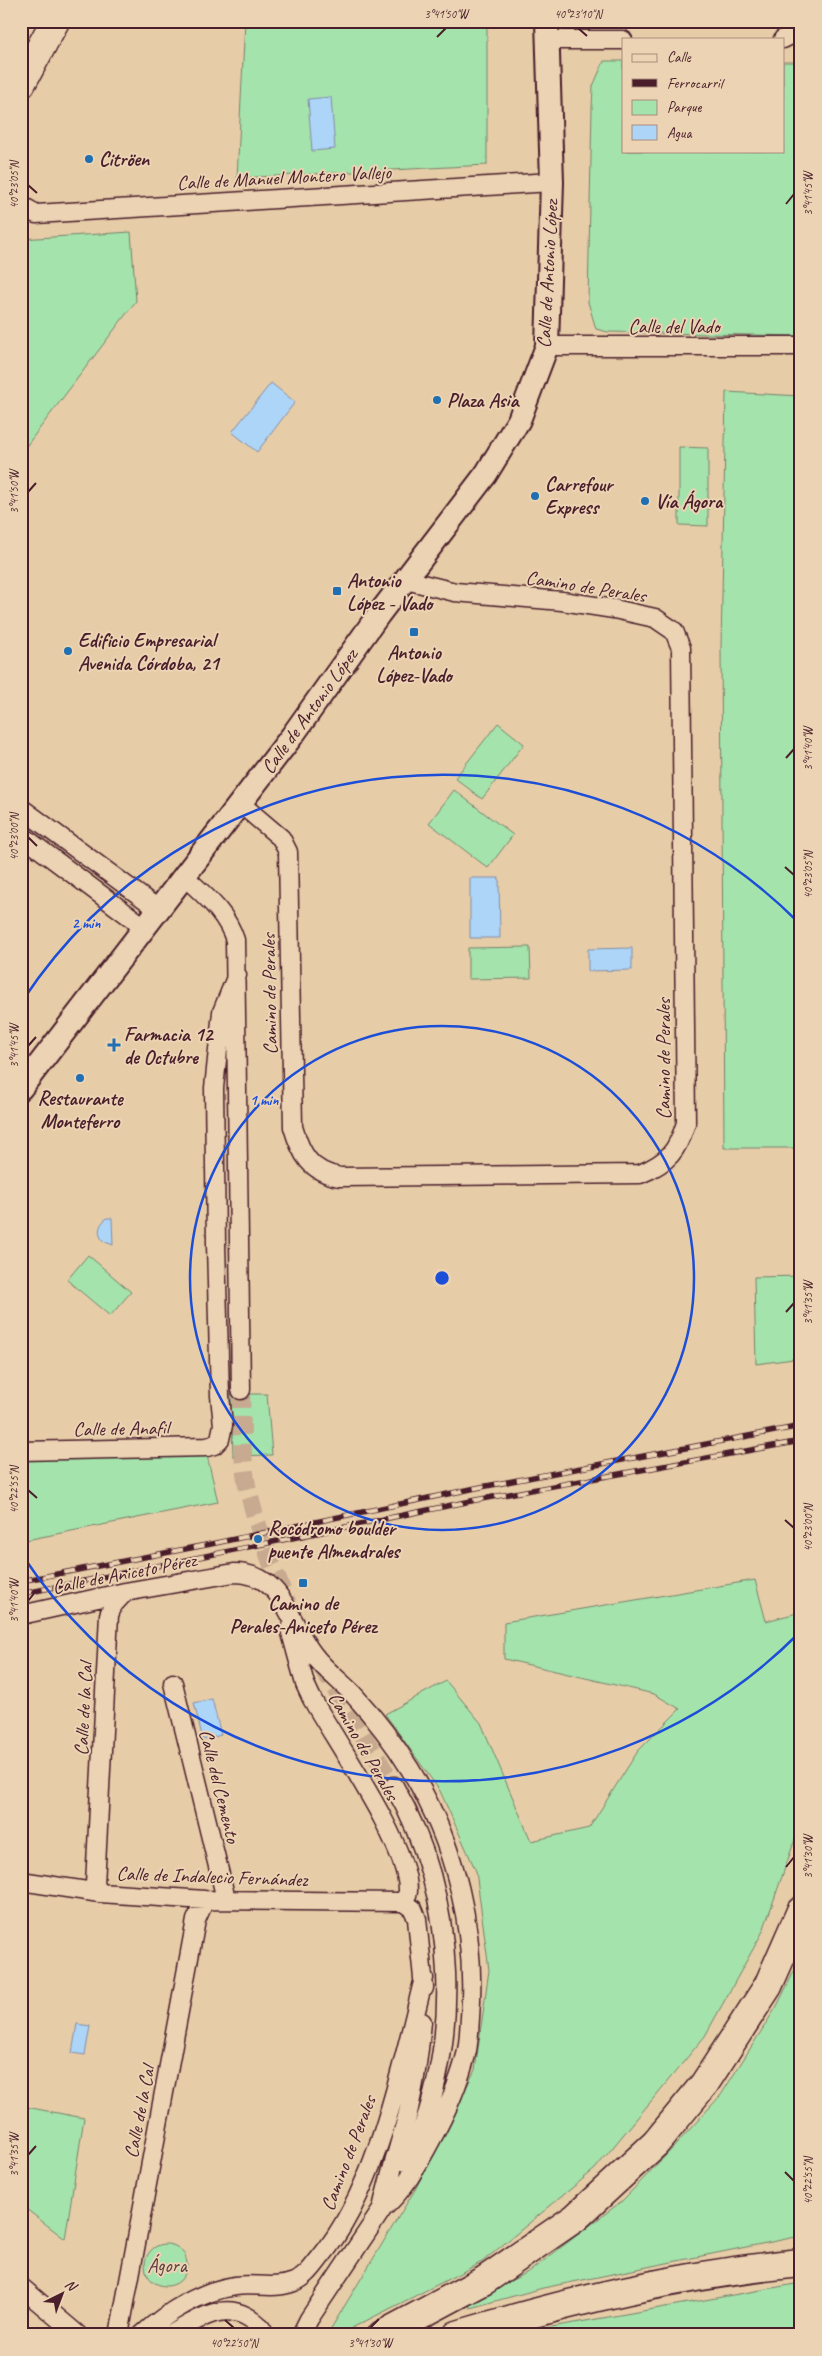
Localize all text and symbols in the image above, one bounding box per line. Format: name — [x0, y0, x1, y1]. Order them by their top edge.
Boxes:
text: 3°41'50"W — [424, 6, 470, 22]
text: 40°23'10"N — [554, 6, 603, 22]
legend — [622, 38, 784, 152]
text: Calle — [667, 48, 692, 67]
text: Ferrocarril — [667, 74, 725, 93]
text: Parque — [667, 98, 703, 117]
text: Agua — [667, 124, 692, 143]
place label: Citröen — [99, 147, 150, 172]
marker: Citröen — [83, 153, 95, 165]
street label: Calle de Manuel Montero Vallejo — [176, 159, 393, 196]
text: 40°23'05"N — [6, 160, 22, 209]
text: 3°41'45"W — [800, 170, 816, 216]
street label: Calle de Antonio López — [531, 197, 564, 349]
street label: Calle del Vado — [628, 314, 722, 339]
place label: Plaza Asia — [447, 388, 521, 413]
marker: Plaza Asia — [431, 394, 443, 406]
text: 3°41'50"W — [6, 468, 22, 514]
place label: Carrefour Express — [545, 472, 615, 520]
place label: Vía Ágora — [655, 489, 724, 514]
marker: Carrefour Express — [529, 490, 541, 502]
marker: Vía Ágora — [639, 495, 651, 507]
street label: Camino de Perales — [524, 565, 650, 609]
place label: Antonio López - Vado — [347, 568, 434, 616]
marker: Antonio López - Vado — [331, 585, 343, 597]
marker: Antonio López-Vado — [408, 626, 420, 638]
place label: Edificio Empresarial Avenida Córdoba, 21 — [78, 628, 221, 676]
place label: Antonio López-Vado — [376, 640, 454, 688]
street label: Calle de Antonio López — [256, 642, 364, 779]
marker: Edificio Empresarial Avenida Córdoba, 21 — [62, 645, 74, 657]
text: 3°41'40"W — [800, 725, 816, 771]
text: 40°23'00"N — [6, 812, 22, 861]
text: 40°23'05"N — [800, 850, 816, 899]
text: 2 min — [72, 914, 101, 933]
street label: Camino de Perales — [256, 931, 283, 1055]
street label: Camino de Perales — [651, 996, 676, 1120]
text: 3°41'45"W — [6, 1022, 22, 1068]
place label: Farmacia 12 de Octubre — [124, 1022, 215, 1070]
marker: Farmacia 12 de Octubre — [108, 1039, 120, 1051]
marker: Restaurante Monteferro — [74, 1072, 86, 1084]
place label: Restaurante Monteferro — [37, 1086, 124, 1134]
text: 1 min — [250, 1091, 279, 1110]
centre of rings — [433, 1269, 451, 1287]
text: 3°41'35"W — [800, 1279, 816, 1325]
street label: Calle de Anafil — [73, 1415, 173, 1442]
text: 40°22'55"N — [6, 1465, 22, 1514]
text: 40°23'00"N — [800, 1503, 816, 1552]
place label: Rocódromo boulder puente Almendrales — [268, 1516, 401, 1564]
marker: Rocódromo boulder puente Almendrales — [252, 1533, 264, 1545]
street label: Calle de Aniceto Pérez — [50, 1547, 200, 1600]
text: 3°41'40"W — [6, 1577, 22, 1623]
marker: Camino de Perales-Aniceto Pérez — [297, 1577, 309, 1589]
place label: Camino de Perales-Aniceto Pérez — [230, 1591, 379, 1639]
street label: Calle de la Cal — [69, 1658, 99, 1756]
street label: Camino de Perales — [322, 1688, 406, 1807]
street label: Calle del Cemento — [193, 1727, 246, 1846]
text: 3°41'30"W — [800, 1833, 816, 1879]
street label: Calle de Indalecio Fernández — [116, 1861, 310, 1892]
street label: Calle de la Cal — [118, 2060, 161, 2160]
street label: Camino de Perales — [315, 2090, 383, 2214]
text: 3°41'35"W — [6, 2131, 22, 2177]
text: 40°22'55"N — [800, 2156, 816, 2205]
park label: Ágora — [147, 2253, 189, 2278]
north arrow — [38, 2268, 88, 2318]
text: N — [61, 2275, 81, 2295]
text: 40°22'50"N — [210, 2335, 259, 2351]
text: 3°41'30"W — [348, 2335, 394, 2351]

